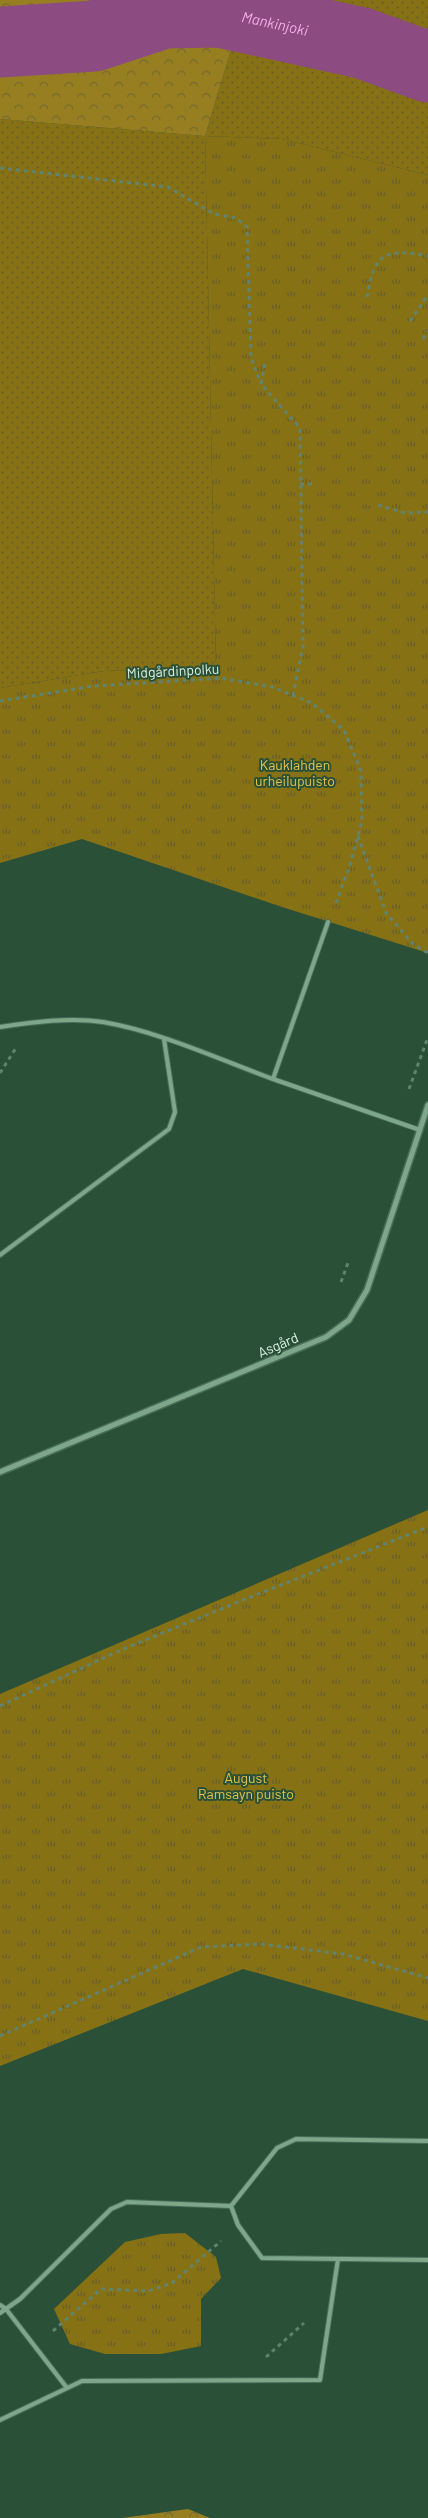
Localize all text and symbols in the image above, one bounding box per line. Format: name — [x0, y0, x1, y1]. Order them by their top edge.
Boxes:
water label: Mankinjoki — [240, 7, 310, 39]
street label: Midgårdinpolku — [126, 660, 220, 681]
park label: Kauklahden urheilupuisto — [255, 756, 335, 789]
street label: Asgård — [255, 1328, 301, 1361]
park label: August Ramsayn puisto — [198, 1769, 294, 1802]

